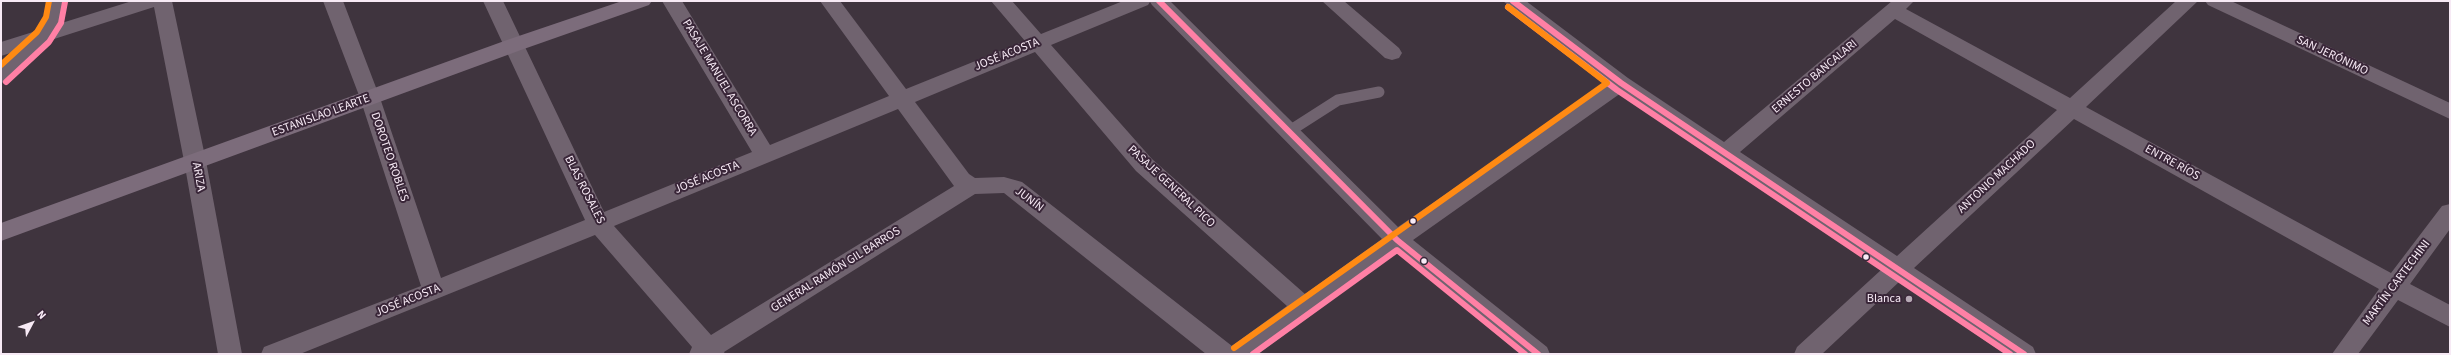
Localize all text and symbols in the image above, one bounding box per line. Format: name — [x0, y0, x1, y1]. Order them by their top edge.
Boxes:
street label: PASAJE MANUEL ASCORRA — [679, 17, 759, 139]
street label: SAN JERÓNIMO — [2294, 33, 2370, 79]
street label: JOSÉ ACOSTA — [973, 36, 1041, 74]
street label: ERNESTO BANCALARI — [1769, 37, 1861, 117]
street label: ESTANISLAO LEARTE — [270, 92, 372, 140]
street label: DOROTEO ROBLES — [367, 111, 411, 203]
street label: ANTONIO MACHADO — [1955, 137, 2039, 217]
street label: ENTRE RÍOS — [2142, 142, 2202, 184]
street label: PASAJE GENERAL PICO — [1124, 143, 1218, 231]
street label: BLAS ROSALES — [561, 154, 607, 226]
street label: JOSÉ ACOSTA — [673, 159, 741, 197]
street label: ARIZA — [188, 161, 208, 193]
street label: JUNÍN — [1012, 185, 1046, 215]
unlabelled marker — [1408, 216, 1418, 226]
street label: GENERAL RAMÓN GIL BARROS — [769, 224, 903, 316]
street label: MARTÍN CARTECHINI — [2360, 237, 2434, 329]
unlabelled marker — [1861, 252, 1871, 262]
unlabelled marker — [1419, 256, 1429, 266]
street label: JOSÉ ACOSTA — [374, 282, 442, 320]
place label: Blanca — [1867, 292, 1901, 306]
marker: Blanca — [1904, 294, 1914, 304]
north arrow — [12, 303, 52, 343]
text: N — [33, 307, 49, 322]

